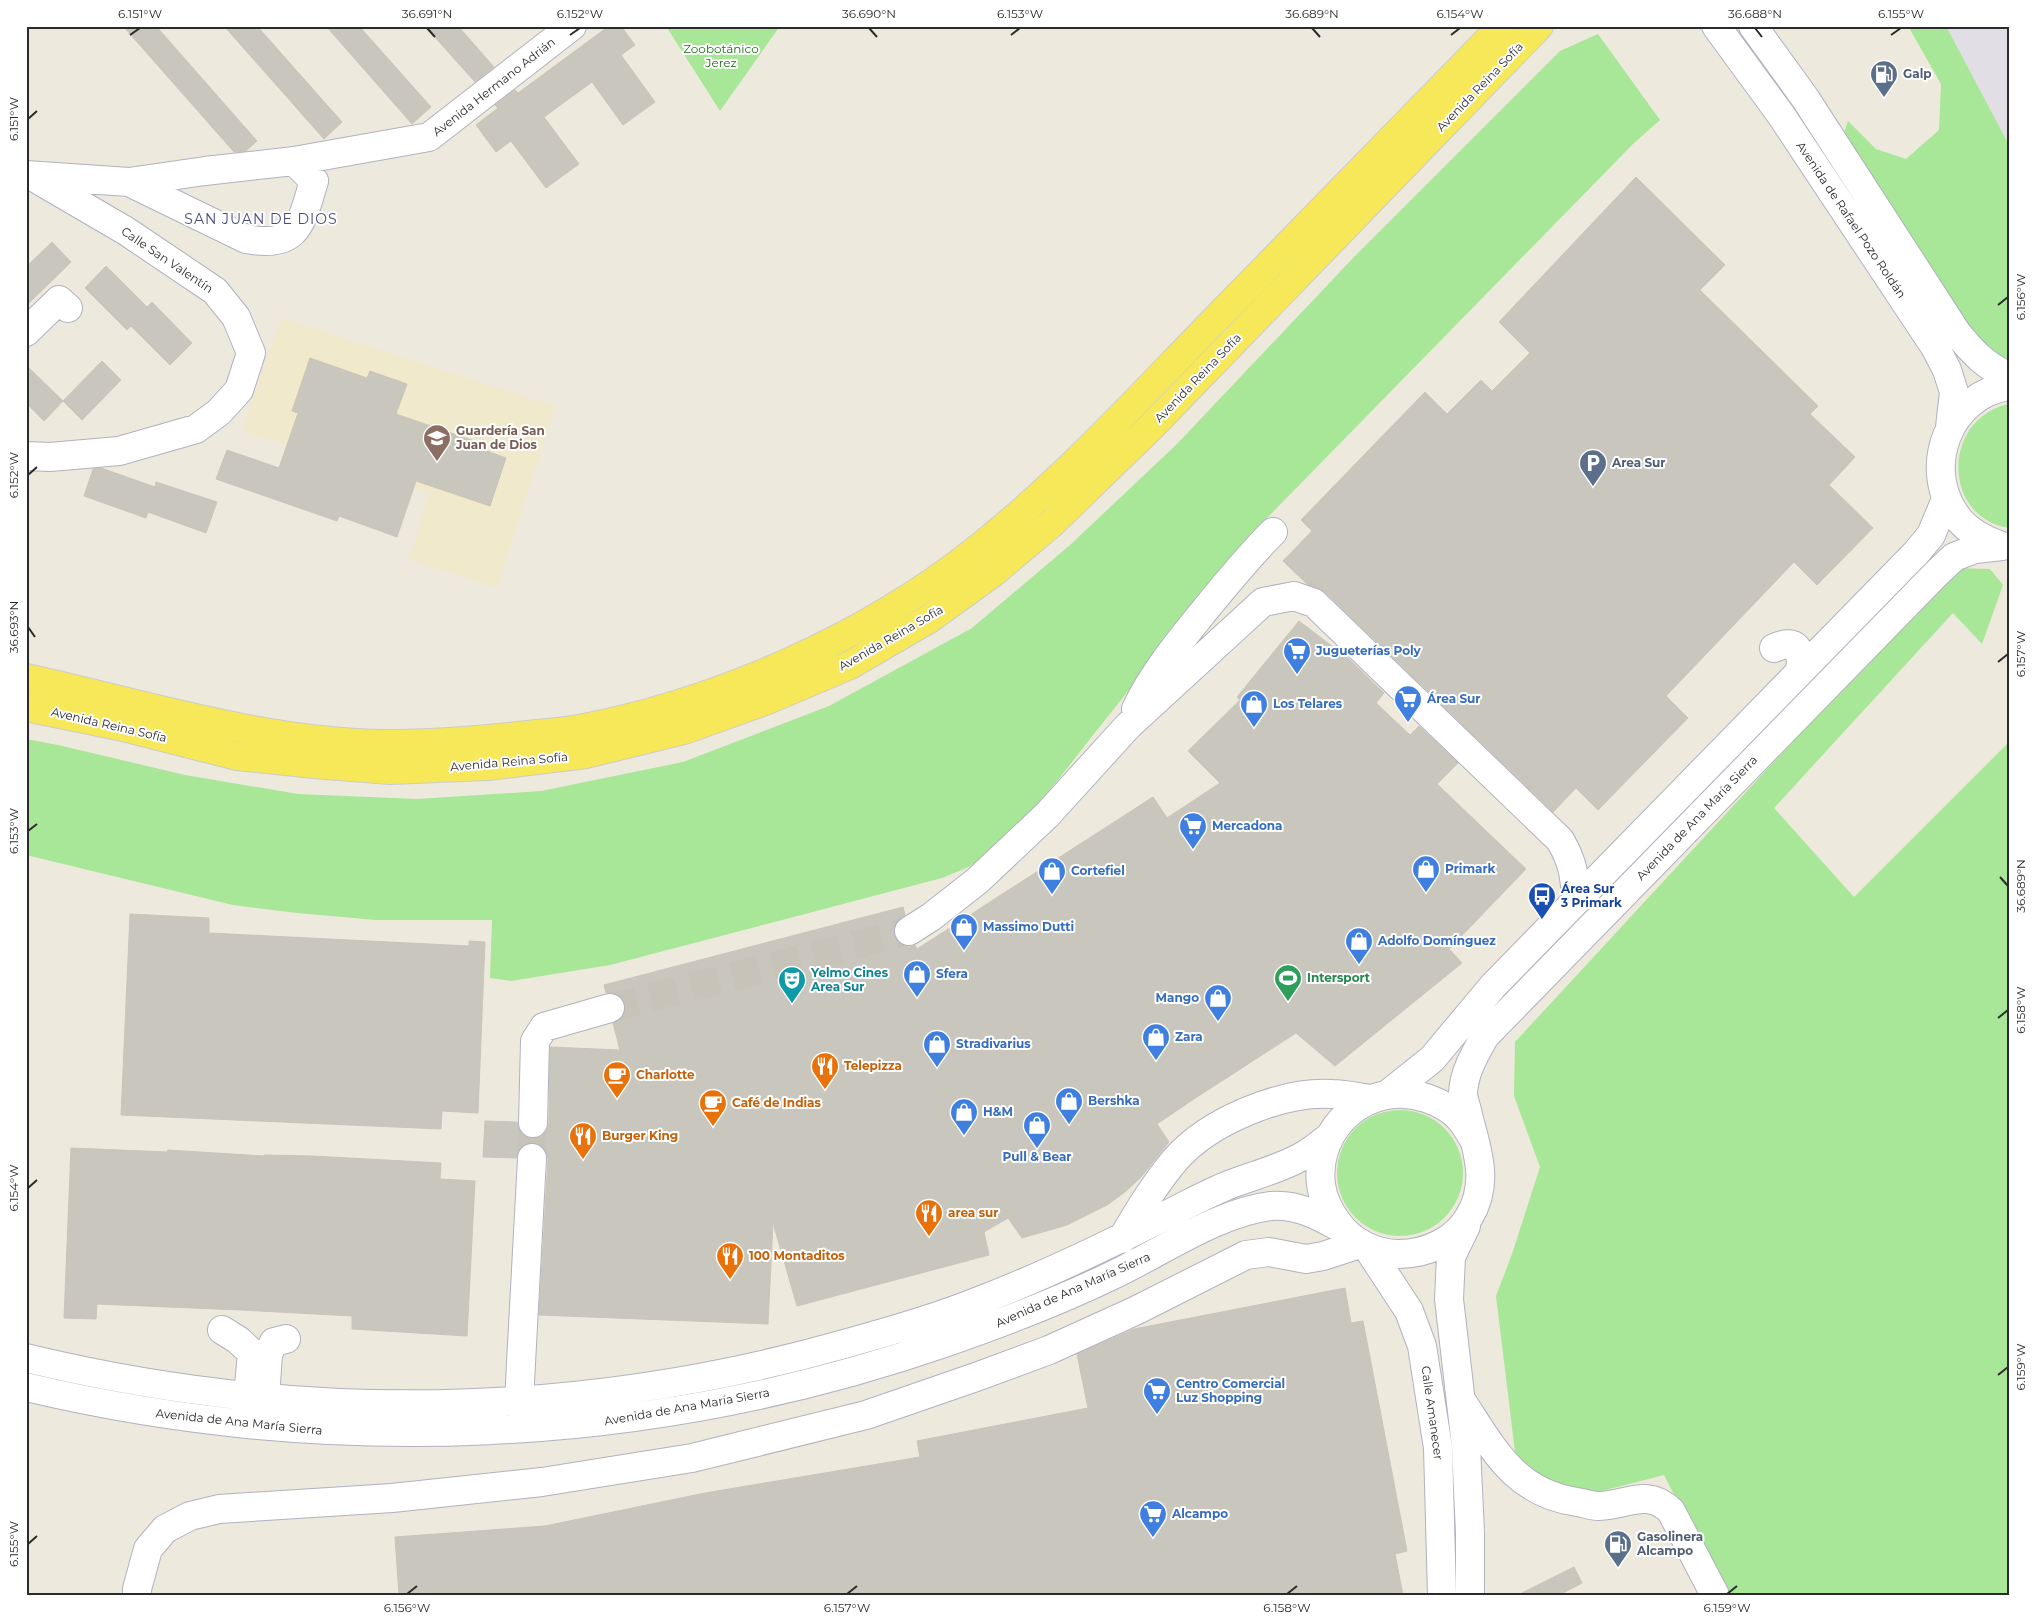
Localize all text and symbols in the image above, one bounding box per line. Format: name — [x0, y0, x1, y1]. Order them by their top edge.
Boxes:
text: 6.151°W — [118, 6, 162, 21]
text: 36.691°N — [402, 6, 452, 21]
text: 6.152°W — [557, 6, 603, 21]
text: 36.690°N — [842, 6, 896, 21]
text: 6.153°W — [997, 6, 1043, 21]
text: 36.689°N — [1285, 6, 1339, 21]
text: 6.154°W — [1436, 6, 1484, 21]
text: 36.688°N — [1728, 6, 1782, 21]
text: 6.155°W — [1878, 6, 1924, 21]
street label: Avenida Hermano Adrián — [429, 34, 558, 139]
street label: Avenida Reina Sofía — [1433, 39, 1526, 134]
park label: Zoobotánico Jerez — [683, 41, 759, 70]
fuel station icon: Galp — [1869, 59, 1899, 98]
place label: Galp — [1903, 66, 1932, 81]
text: 6.151°W — [6, 97, 21, 141]
street label: Avenida de Rafael Pozo Roldán — [1793, 139, 1910, 301]
district label: SAN JUAN DE DIOS — [184, 210, 338, 228]
street label: Calle San Valentín — [118, 223, 216, 296]
text: 6.156°W — [2013, 274, 2028, 320]
street label: Avenida Reina Sofía — [1151, 330, 1244, 425]
school or university icon: Guardería San Juan de Dios — [422, 423, 452, 462]
place label: Guardería San Juan de Dios — [455, 423, 545, 452]
parking icon: Area Sur — [1578, 448, 1608, 487]
text: 6.152°W — [6, 452, 21, 498]
place label: Area Sur — [1611, 455, 1666, 470]
text: 36.693°N — [6, 601, 21, 653]
street label: Avenida Reina Sofía — [836, 601, 946, 674]
text: 6.157°W — [2013, 631, 2028, 677]
supermarket icon: Jugueterías Poly — [1282, 636, 1312, 675]
place label: Jugueterías Poly — [1315, 643, 1422, 658]
supermarket icon: Área Sur — [1393, 684, 1423, 723]
shop icon: Los Telares — [1239, 689, 1269, 728]
place label: Área Sur — [1426, 691, 1481, 706]
place label: Los Telares — [1273, 696, 1343, 711]
street label: Avenida Reina Sofía — [50, 704, 168, 745]
street label: Avenida Reina Sofía — [449, 749, 569, 774]
street label: Avenida de Ana María Sierra — [1633, 752, 1760, 883]
text: 6.153°W — [6, 808, 21, 854]
supermarket icon: Mercadona — [1178, 811, 1208, 850]
place label: Mercadona — [1212, 818, 1283, 833]
shop icon: Primark — [1411, 854, 1441, 893]
shop icon: Cortefiel — [1037, 856, 1067, 895]
text: 36.689°N — [2013, 859, 2028, 913]
place label: Primark — [1445, 861, 1496, 876]
place label: Cortefiel — [1071, 863, 1125, 878]
bus stop icon: Área Sur 3 Primark — [1527, 881, 1557, 920]
place label: Área Sur 3 Primark — [1560, 881, 1622, 910]
shop icon: Massimo Dutti — [949, 912, 979, 951]
place label: Massimo Dutti — [983, 919, 1074, 934]
shop icon: Adolfo Domínguez — [1344, 926, 1374, 965]
place label: Adolfo Domínguez — [1377, 933, 1496, 948]
shop icon: Sfera — [902, 959, 932, 998]
sports icon: Intersport — [1273, 963, 1303, 1002]
theatre icon: Yelmo Cines Area Sur — [777, 965, 807, 1004]
place label: Yelmo Cines Area Sur — [810, 965, 889, 994]
place label: Sfera — [936, 966, 968, 981]
place label: Intersport — [1307, 970, 1371, 985]
shop icon: Mango — [1203, 983, 1233, 1022]
text: 6.158°W — [2013, 986, 2028, 1034]
place label: Mango — [1156, 990, 1199, 1005]
shop icon: Zara — [1141, 1022, 1171, 1061]
shop icon: Stradivarius — [922, 1029, 952, 1068]
place label: Zara — [1175, 1029, 1203, 1044]
place label: Stradivarius — [956, 1036, 1031, 1051]
restaurant icon: Telepizza — [810, 1051, 840, 1090]
place label: Telepizza — [844, 1058, 902, 1073]
cafe icon: Charlotte — [602, 1060, 632, 1099]
place label: Charlotte — [636, 1067, 695, 1082]
shop icon: Bershka — [1054, 1086, 1084, 1125]
cafe icon: Café de Indias — [698, 1088, 728, 1127]
place label: Bershka — [1088, 1093, 1140, 1108]
place label: Café de Indias — [732, 1095, 821, 1110]
shop icon: H&M — [949, 1097, 979, 1136]
place label: H&M — [983, 1104, 1013, 1119]
shop icon: Pull & Bear — [1022, 1110, 1052, 1149]
restaurant icon: Burger King — [568, 1121, 598, 1160]
place label: Burger King — [602, 1128, 678, 1143]
place label: Pull & Bear — [1003, 1149, 1071, 1164]
text: 6.154°W — [6, 1164, 21, 1212]
restaurant icon: area sur — [914, 1198, 944, 1237]
place label: area sur — [948, 1205, 998, 1220]
restaurant icon: 100 Montaditos — [715, 1241, 745, 1280]
place label: 100 Montaditos — [749, 1248, 845, 1263]
street label: Avenida de Ana María Sierra — [993, 1249, 1152, 1331]
text: 6.159°W — [2013, 1344, 2028, 1390]
street label: Calle Amanecer — [1418, 1365, 1447, 1461]
supermarket icon: Centro Comercial Luz Shopping — [1142, 1376, 1172, 1415]
place label: Centro Comercial Luz Shopping — [1176, 1376, 1285, 1405]
street label: Avenida de Ana María Sierra — [603, 1385, 771, 1428]
street label: Avenida de Ana María Sierra — [155, 1405, 323, 1438]
supermarket icon: Alcampo — [1138, 1499, 1168, 1538]
place label: Alcampo — [1171, 1506, 1228, 1521]
text: 6.155°W — [6, 1521, 21, 1567]
fuel station icon: Gasolinera Alcampo — [1603, 1529, 1633, 1568]
place label: Gasolinera Alcampo — [1636, 1529, 1703, 1558]
text: 6.156°W — [384, 1600, 430, 1615]
text: 6.157°W — [824, 1600, 870, 1615]
text: 6.158°W — [1263, 1600, 1311, 1615]
text: 6.159°W — [1704, 1600, 1750, 1615]

